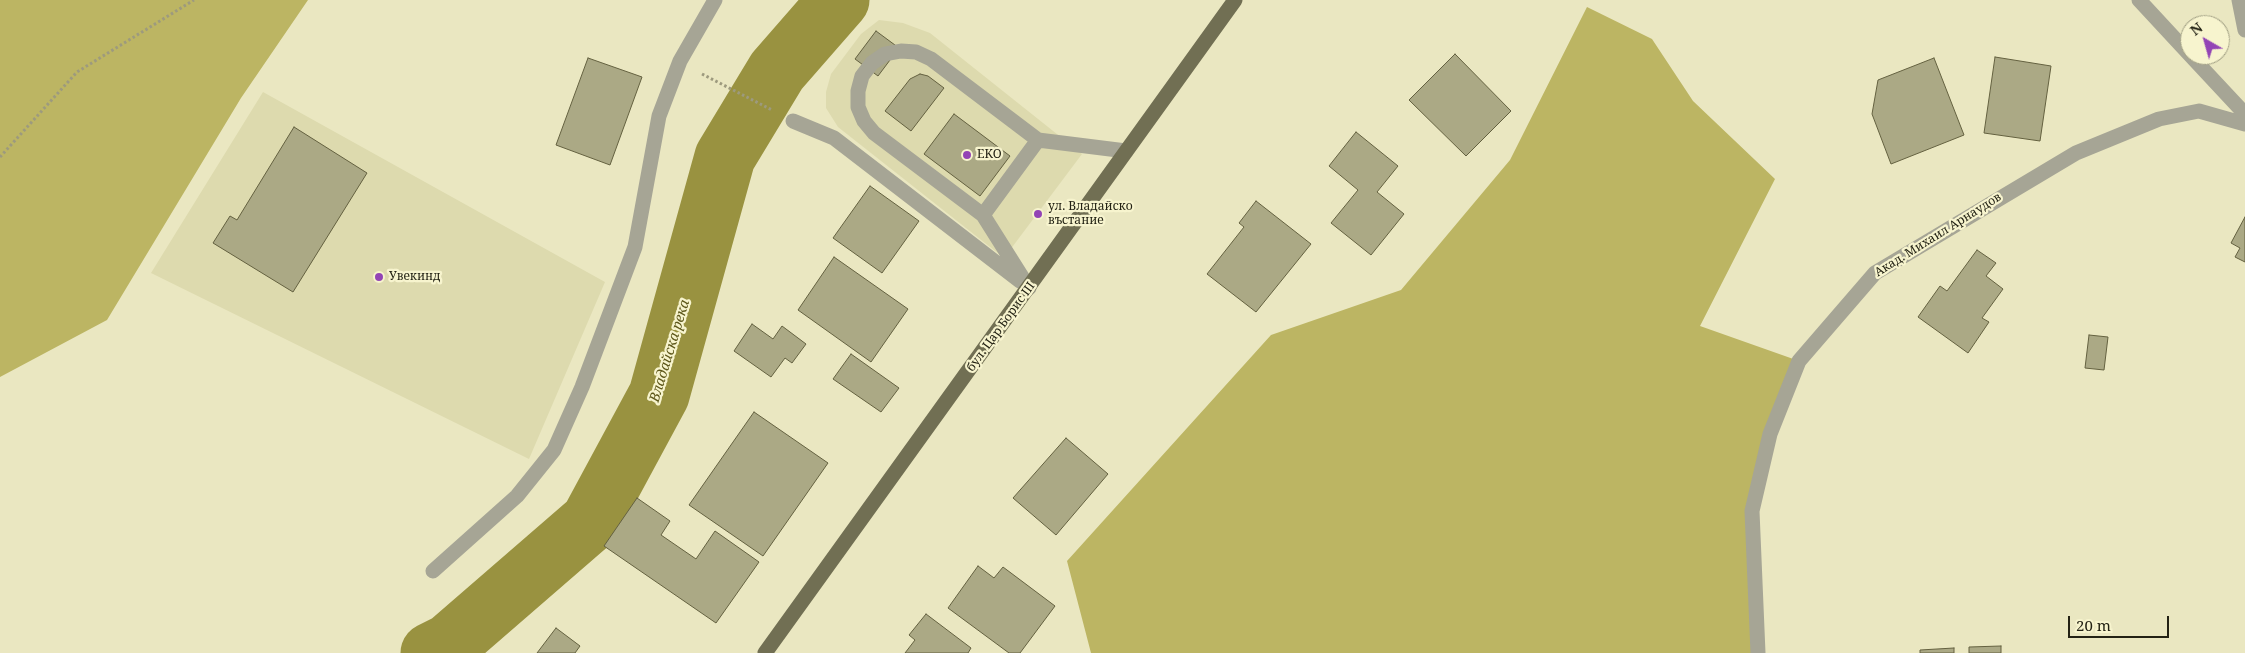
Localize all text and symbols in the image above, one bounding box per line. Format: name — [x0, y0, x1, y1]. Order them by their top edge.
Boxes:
north arrow — [2180, 15, 2230, 65]
text: N — [2186, 18, 2206, 39]
place label: EKO — [977, 148, 1002, 162]
marker: EKO — [961, 149, 973, 161]
street label: Акад. Михаил Арнаудов — [1872, 190, 2004, 280]
place label: ул. Владайско въстание — [1048, 200, 1133, 228]
marker: ул. Владайско въстание — [1032, 208, 1044, 220]
place label: Увекинд — [389, 270, 441, 284]
marker: Увекинд — [373, 271, 385, 283]
street label: бул. Цар Борис III — [964, 280, 1038, 374]
water label: Владайска река — [646, 298, 694, 404]
scale bar — [2070, 606, 2171, 638]
text: 20 m — [2076, 615, 2111, 635]

